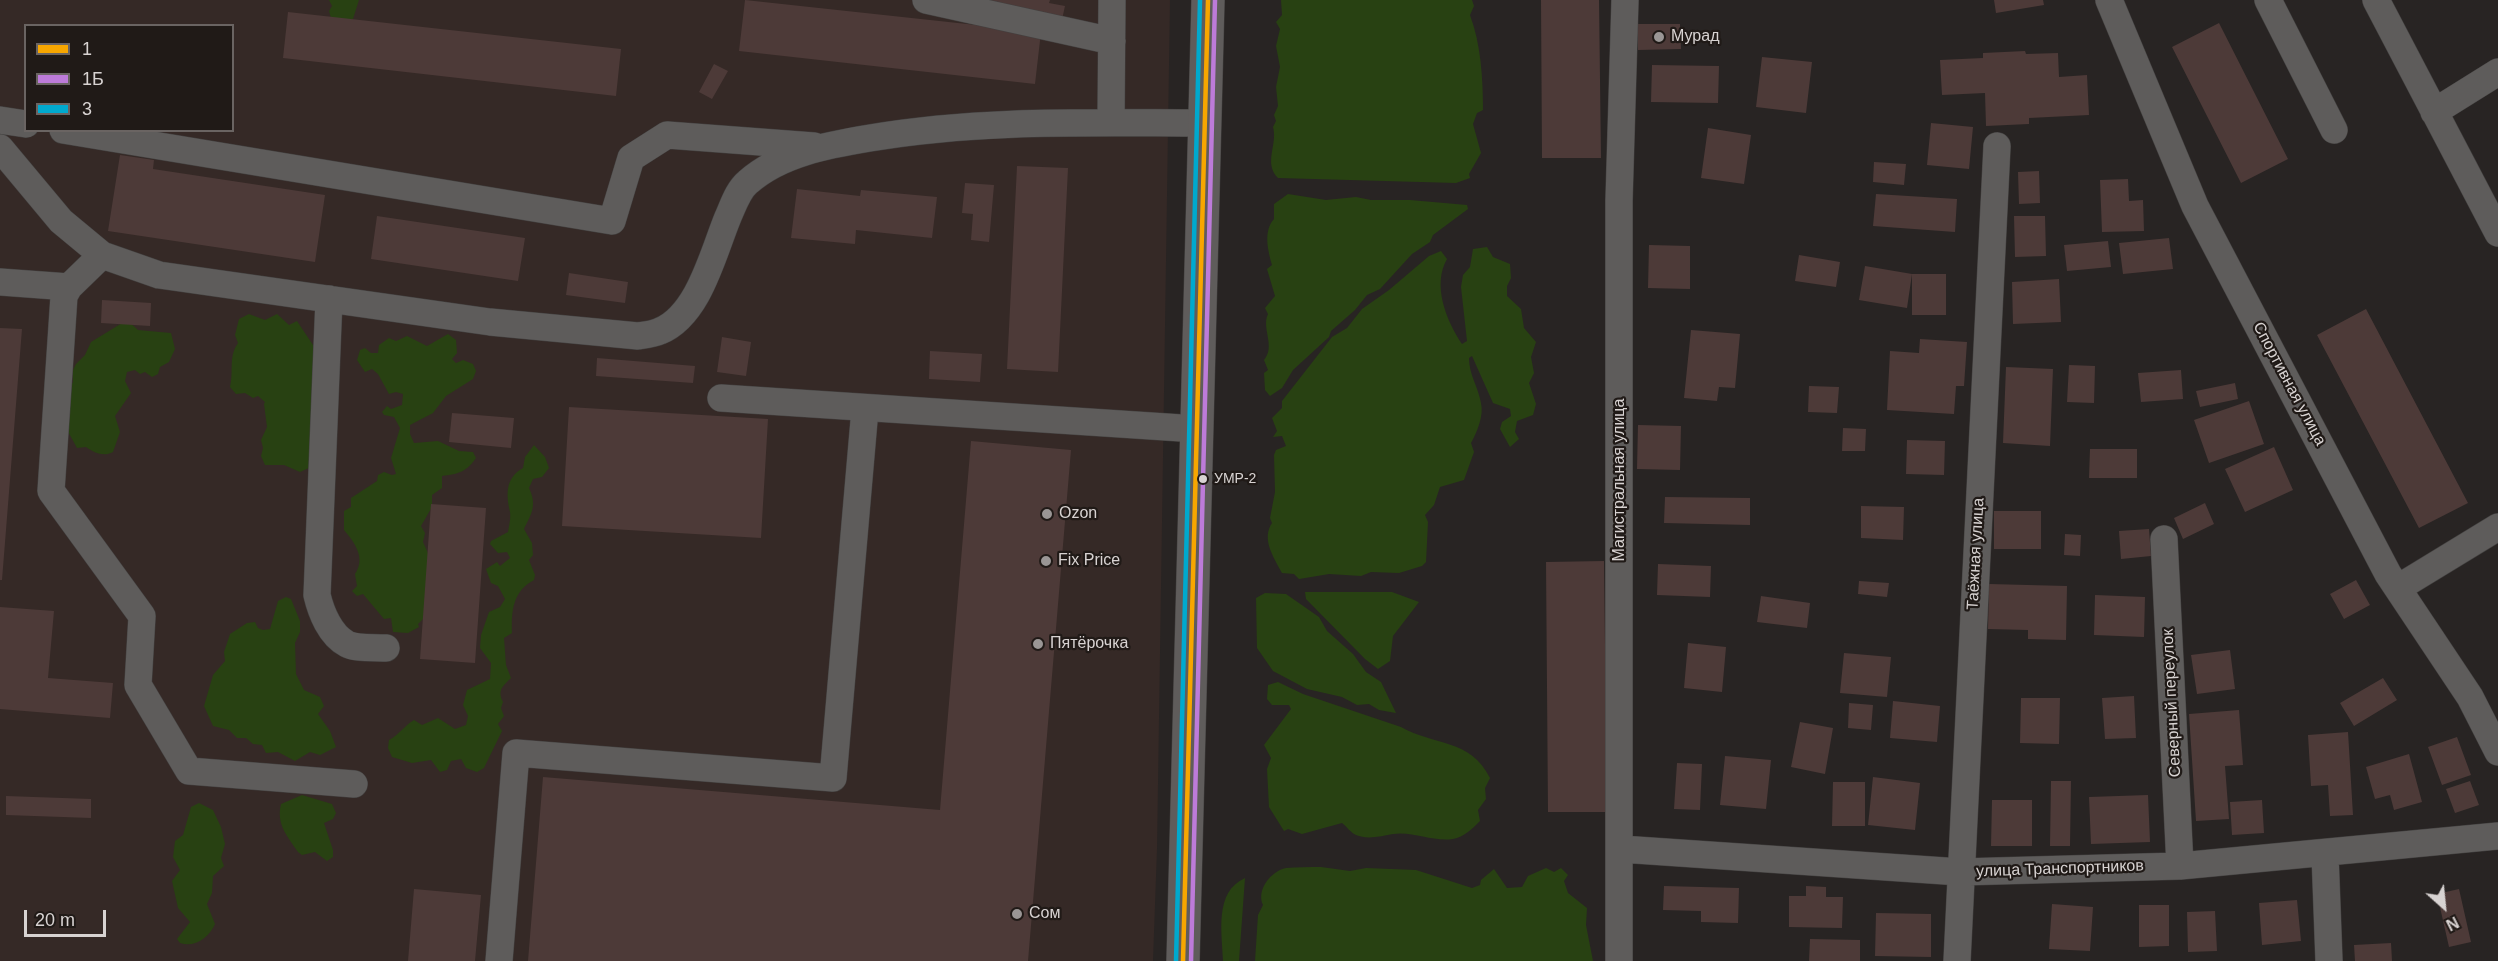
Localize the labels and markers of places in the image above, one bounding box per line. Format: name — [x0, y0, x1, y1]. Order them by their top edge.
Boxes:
place label: Мурад — [1671, 27, 1719, 47]
marker: Мурад — [1652, 30, 1666, 44]
place label: УМР-2 — [1214, 471, 1256, 487]
marker: УМР-2 — [1197, 473, 1209, 485]
place label: Ozon — [1059, 504, 1097, 524]
marker: Ozon — [1040, 507, 1054, 521]
place label: Fix Price — [1058, 551, 1120, 571]
marker: Fix Price — [1039, 554, 1053, 568]
place label: Пятёрочка — [1050, 634, 1128, 654]
marker: Пятёрочка — [1031, 637, 1045, 651]
place label: Сом — [1029, 904, 1060, 924]
marker: Сом — [1010, 907, 1024, 921]

